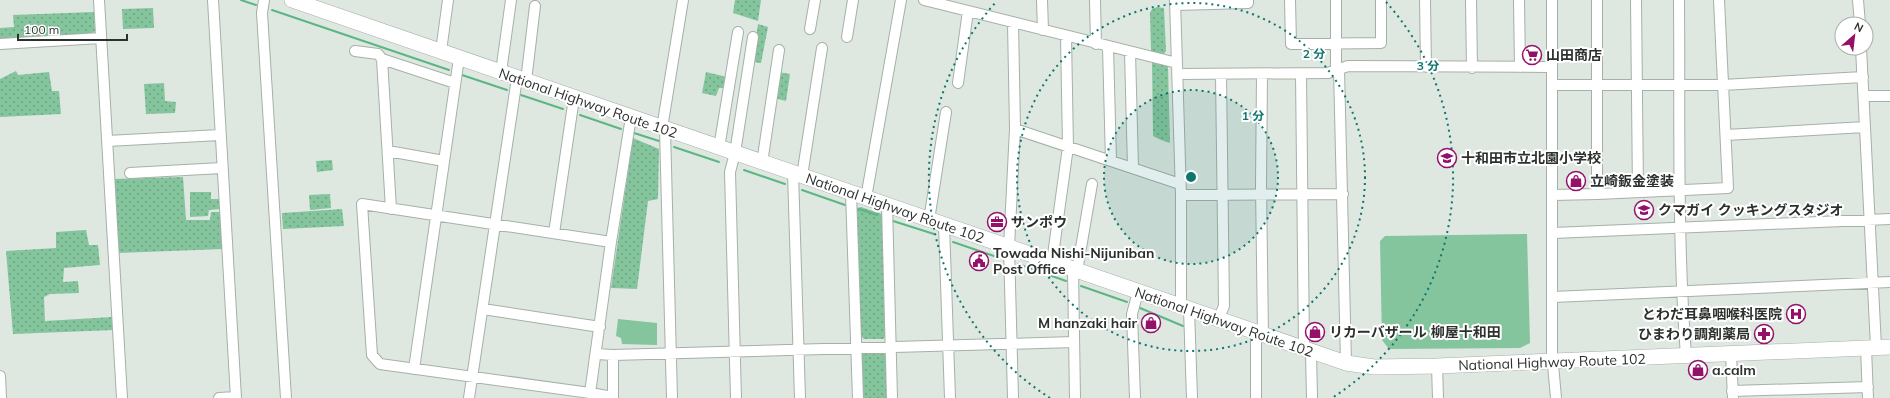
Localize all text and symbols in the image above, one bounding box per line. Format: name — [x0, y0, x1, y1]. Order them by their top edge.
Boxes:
scale bar — [18, 16, 127, 42]
north arrow — [1834, 16, 1874, 56]
text: N — [1852, 19, 1866, 35]
text: 100 m — [24, 22, 59, 37]
supermarket icon: 山田商店 — [1521, 44, 1543, 66]
text: 2 分 — [1303, 46, 1325, 61]
place label: 山田商店 — [1546, 46, 1602, 64]
text: 3 分 — [1417, 58, 1439, 73]
street label: National Highway Route 102 — [496, 64, 680, 142]
text: 1 分 — [1242, 108, 1264, 123]
school or university icon: 十和田市立北園小学校 — [1436, 147, 1458, 169]
place label: 十和田市立北園小学校 — [1461, 149, 1601, 167]
street label: National Highway Route 102 — [803, 169, 987, 247]
centre of rings — [1184, 170, 1198, 184]
shop icon: 立崎鈑金塗装 — [1565, 170, 1587, 192]
place label: 立崎鈑金塗装 — [1590, 172, 1674, 190]
school or university icon: クマガイ クッキングスタジオ — [1633, 199, 1655, 221]
place label: クマガイ クッキングスタジオ — [1658, 201, 1843, 219]
office icon: サンポウ — [986, 211, 1008, 233]
place label: サンポウ — [1011, 213, 1067, 231]
place label: Towada Nishi-Nijuniban Post Office — [993, 244, 1154, 278]
public building icon: Towada Nishi-Nijuniban Post Office — [968, 250, 990, 272]
street label: National Highway Route 102 — [1132, 283, 1316, 361]
hospital icon: とわだ耳鼻咽喉科医院 — [1785, 303, 1807, 325]
place label: とわだ耳鼻咽喉科医院 — [1642, 305, 1782, 323]
shop icon: M hanzaki hair — [1140, 312, 1162, 334]
place label: M hanzaki hair — [1038, 314, 1137, 332]
shop icon: リカーバザール 柳屋十和田 — [1304, 321, 1326, 343]
place label: リカーバザール 柳屋十和田 — [1329, 323, 1501, 341]
pharmacy icon: ひまわり調剤薬局 — [1753, 323, 1775, 345]
place label: ひまわり調剤薬局 — [1638, 325, 1750, 343]
street label: National Highway Route 102 — [1458, 350, 1646, 374]
shop icon: a.calm — [1687, 359, 1709, 381]
place label: a.calm — [1712, 361, 1756, 379]

